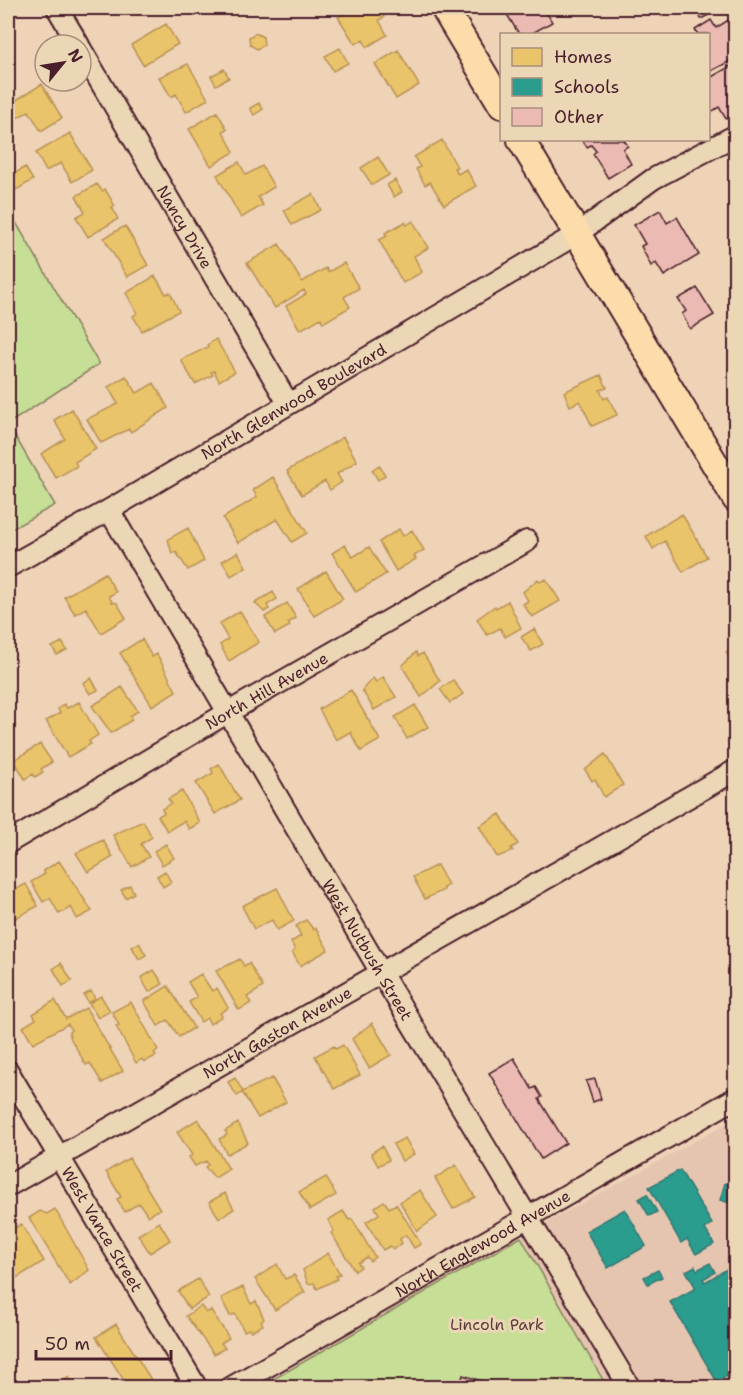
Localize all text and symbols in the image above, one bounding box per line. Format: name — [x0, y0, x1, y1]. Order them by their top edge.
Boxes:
north arrow — [33, 33, 93, 93]
legend — [500, 33, 710, 141]
text: N — [63, 45, 88, 66]
text: Homes — [554, 45, 612, 69]
text: Schools — [554, 75, 620, 99]
text: Other — [554, 105, 604, 129]
street label: Nancy Drive — [152, 181, 218, 272]
street label: North Glenwood Boulevard — [197, 338, 390, 464]
street label: North Hill Avenue — [201, 647, 332, 734]
street label: West Nutbush Street — [318, 875, 418, 1024]
street label: North Gaston Avenue — [199, 981, 355, 1083]
street label: West Vance Street — [57, 1163, 148, 1295]
street label: North Englewood Avenue — [391, 1185, 574, 1302]
park label: Lincoln Park — [450, 1314, 544, 1335]
scale bar — [36, 1323, 171, 1361]
text: 50 m — [45, 1332, 90, 1356]

